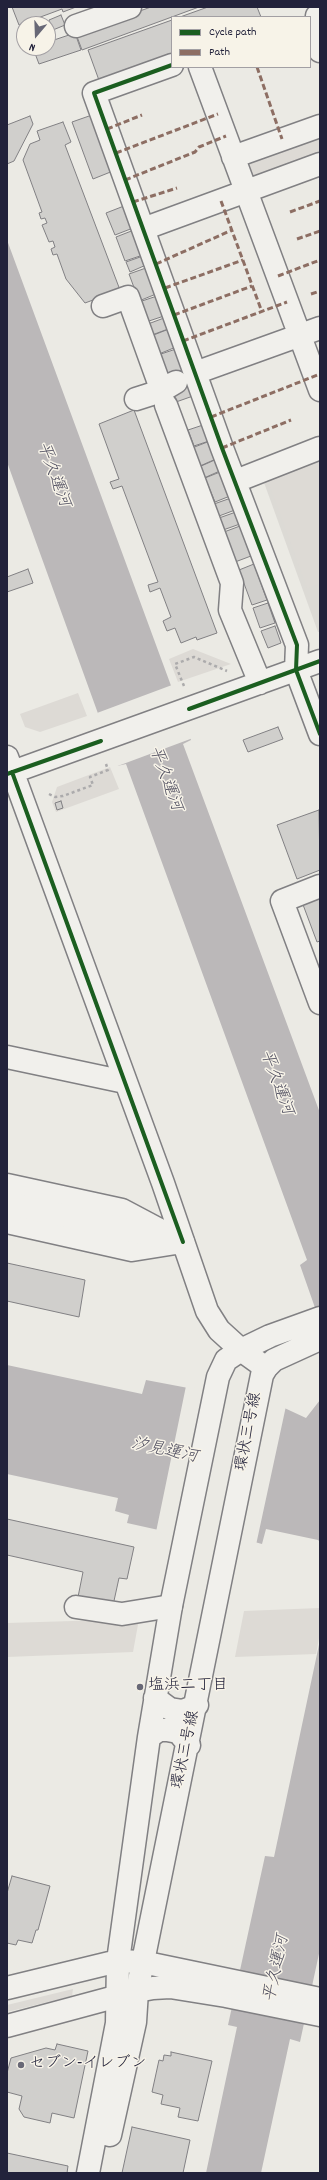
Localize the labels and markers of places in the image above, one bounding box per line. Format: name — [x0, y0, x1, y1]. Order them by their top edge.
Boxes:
place label: 塩浜二丁目 — [148, 1677, 228, 1697]
marker: 塩浜二丁目 — [135, 1682, 145, 1692]
place label: セブン-イレブン — [29, 2055, 146, 2075]
marker: セブン-イレブン — [16, 2060, 26, 2070]

